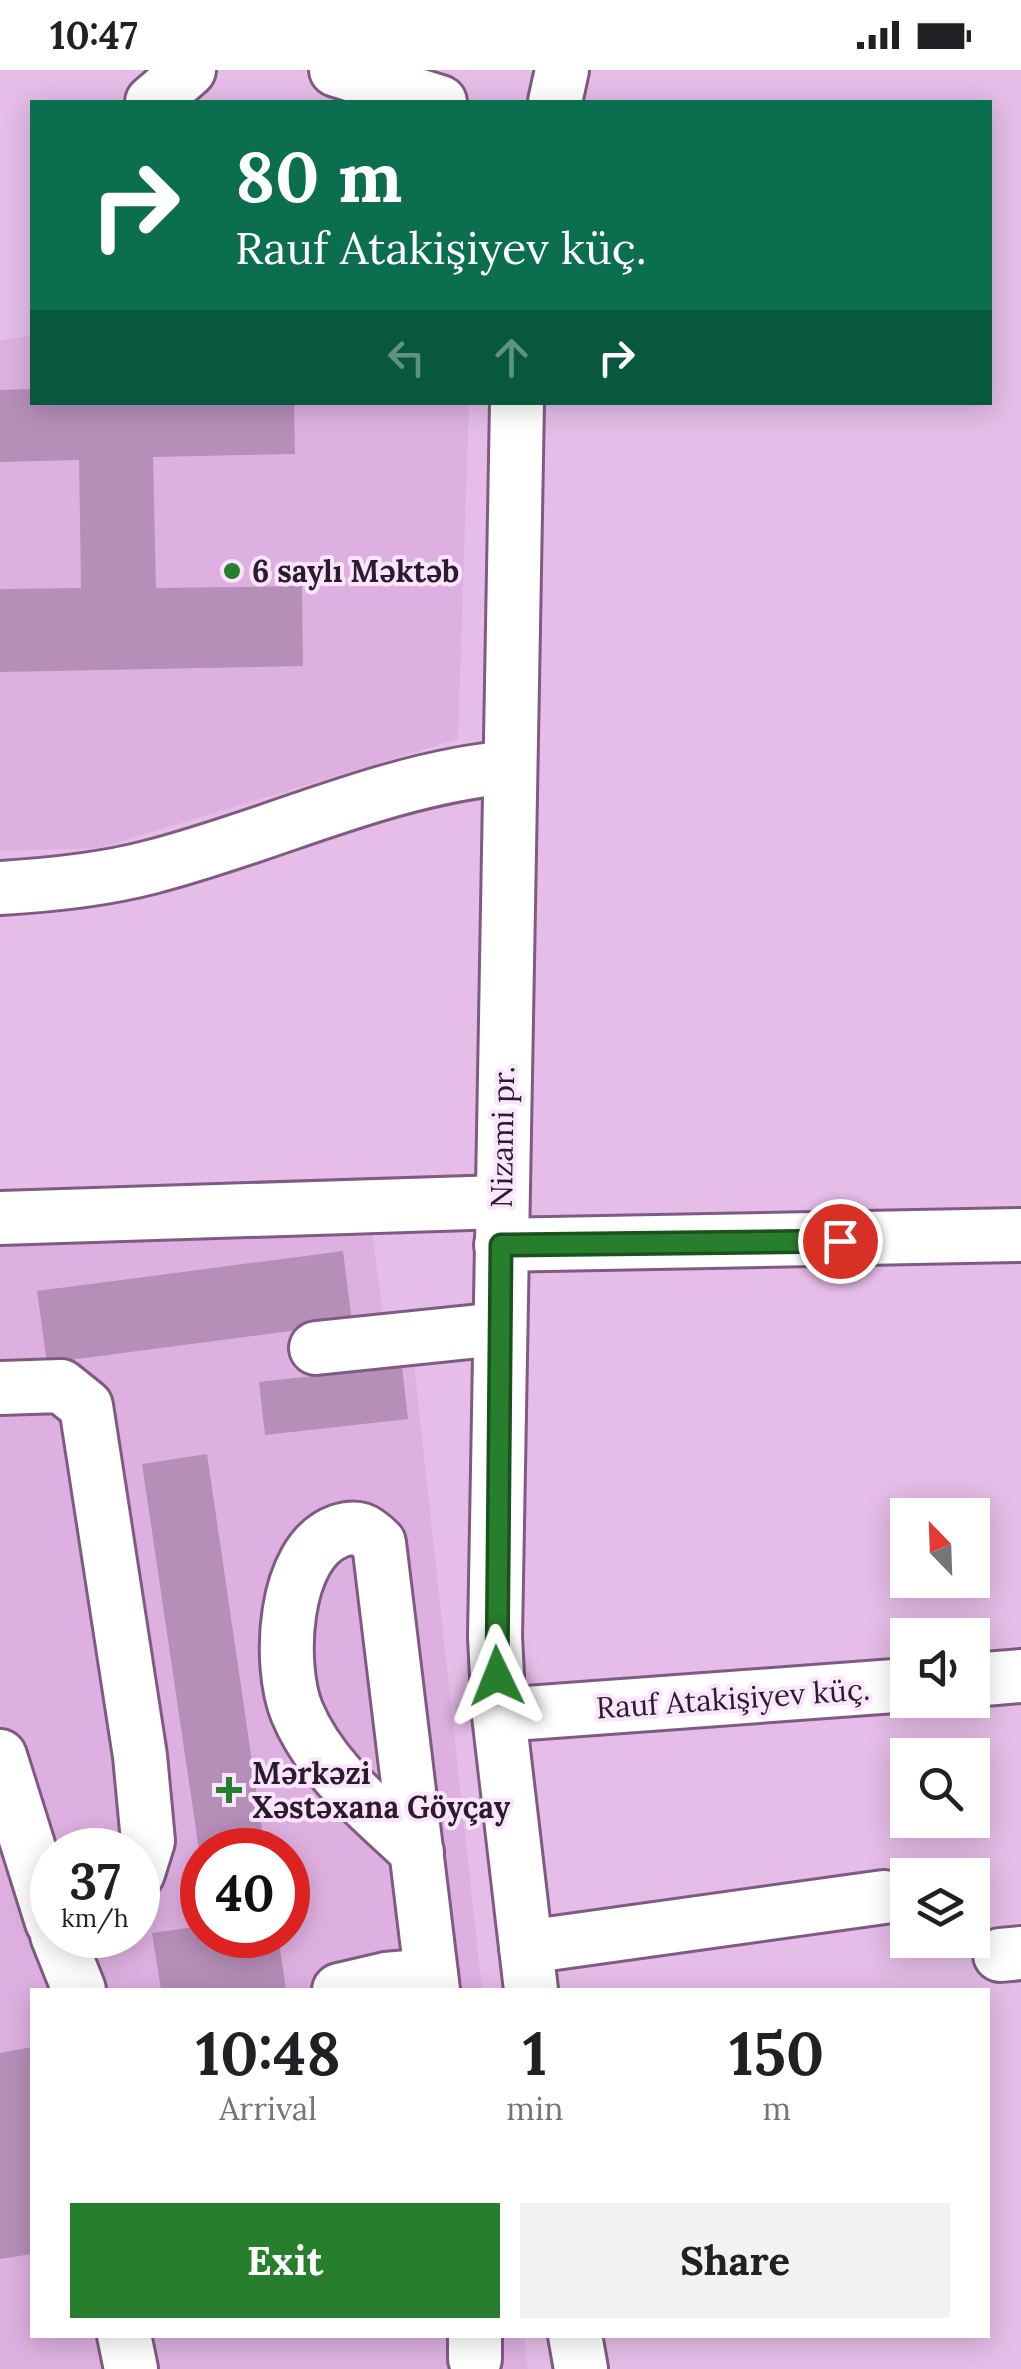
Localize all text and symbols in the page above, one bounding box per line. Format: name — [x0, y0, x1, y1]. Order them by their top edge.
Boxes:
text: 10:47 — [50, 11, 138, 59]
text: 80 m — [235, 132, 402, 221]
icon: right — [70, 140, 200, 270]
text: Rauf Atakişiyev küç. — [235, 219, 647, 276]
icon: left — [379, 330, 434, 385]
icon: ahead — [484, 330, 539, 385]
icon: right — [589, 330, 644, 385]
place label: 6 saylı Məktəb — [252, 552, 459, 591]
marker: 6 saylı Məktəb — [221, 560, 243, 582]
street label: Nizami pr. — [482, 1066, 522, 1208]
pin — [798, 1199, 883, 1284]
icon: arrive — [813, 1214, 868, 1269]
north arrow — [890, 1498, 990, 1598]
map controls — [890, 1498, 990, 1958]
button: sound — [890, 1618, 990, 1718]
position arrow — [445, 1624, 549, 1728]
street label: Rauf Atakişiyev küç. — [595, 1669, 871, 1728]
button: search — [890, 1738, 990, 1838]
place label: Mərkəzi Xəstəxana Göyçay — [252, 1754, 511, 1827]
marker: Mərkəzi Xəstəxana Göyçay — [216, 1777, 242, 1803]
speed limit sign: 40 — [180, 1828, 310, 1958]
text: 37 — [69, 1849, 121, 1913]
button: layers — [890, 1858, 990, 1958]
text: km/h — [61, 1902, 129, 1934]
text: 10:48 — [196, 2015, 341, 2091]
text: 1 — [523, 2015, 547, 2091]
text: 150 — [729, 2015, 824, 2091]
text: Arrival — [219, 2088, 317, 2129]
text: min — [506, 2088, 563, 2129]
text: m — [762, 2088, 791, 2129]
button: Exit — [70, 2203, 500, 2318]
button: Share — [520, 2203, 950, 2318]

